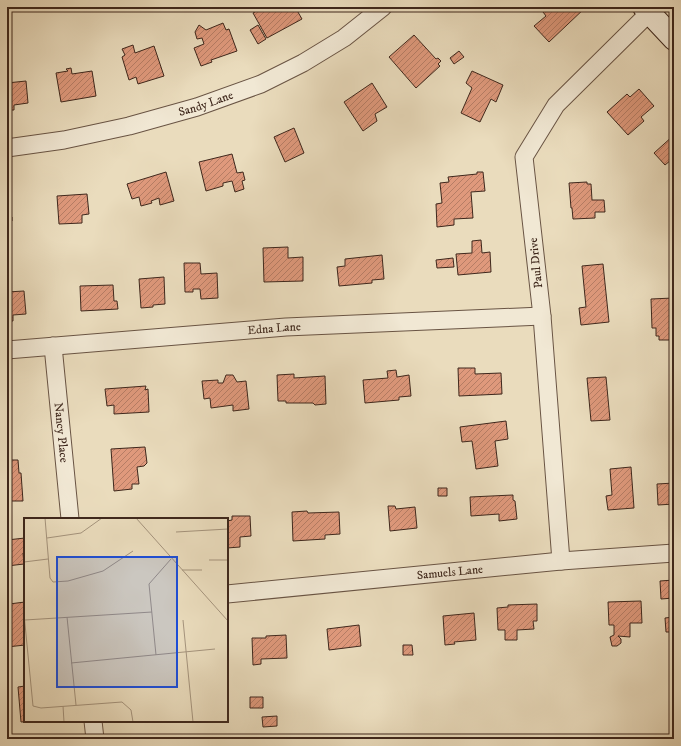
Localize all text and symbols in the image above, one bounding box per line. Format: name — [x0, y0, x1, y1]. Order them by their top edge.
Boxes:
street label: Sandy Lane — [177, 87, 235, 119]
street label: Paul Drive — [526, 237, 546, 289]
street label: Edna Lane — [247, 319, 301, 338]
street label: Nancy Place — [51, 402, 72, 463]
inset map — [24, 518, 228, 722]
street label: Samuels Lane — [416, 561, 484, 583]

